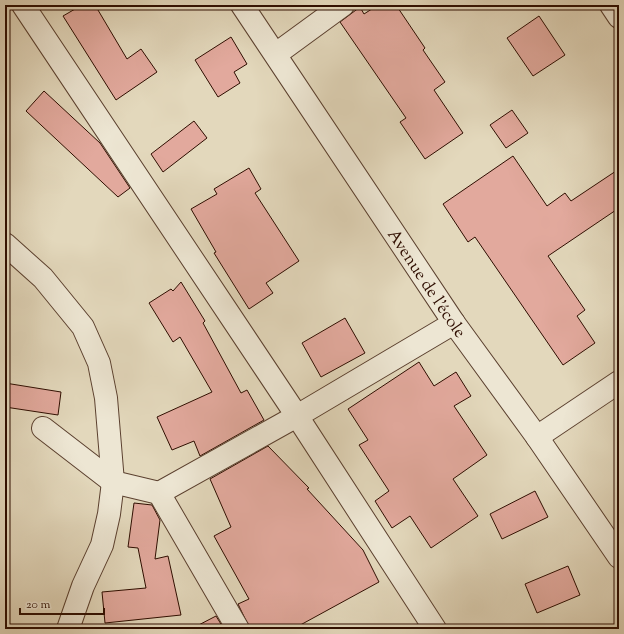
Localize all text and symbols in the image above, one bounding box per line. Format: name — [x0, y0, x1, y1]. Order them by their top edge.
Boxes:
street label: Avenue de l'école — [381, 225, 471, 343]
scale bar — [20, 590, 104, 616]
text: 20 m — [26, 596, 51, 614]

